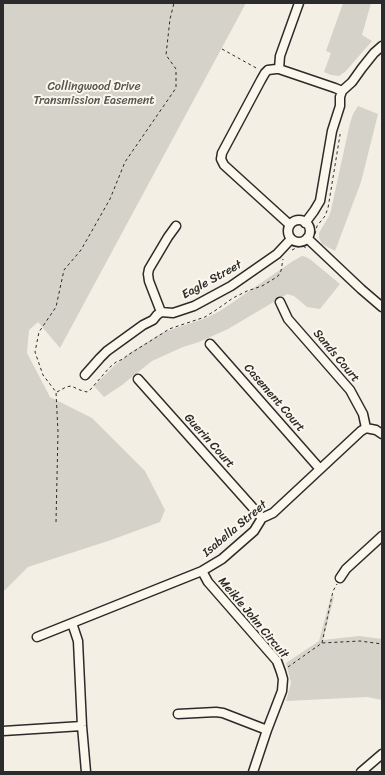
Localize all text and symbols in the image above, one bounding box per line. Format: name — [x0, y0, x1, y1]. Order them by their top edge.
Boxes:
park label: Collingwood Drive Transmission Easement — [33, 80, 155, 108]
street label: Eagle Street — [180, 258, 244, 302]
street label: Sands Court — [310, 327, 362, 385]
street label: Casement Court — [241, 361, 307, 435]
street label: Guerin Court — [181, 411, 237, 471]
street label: Isabella Street — [200, 498, 270, 560]
street label: Meikle John Circuit — [215, 574, 291, 662]

